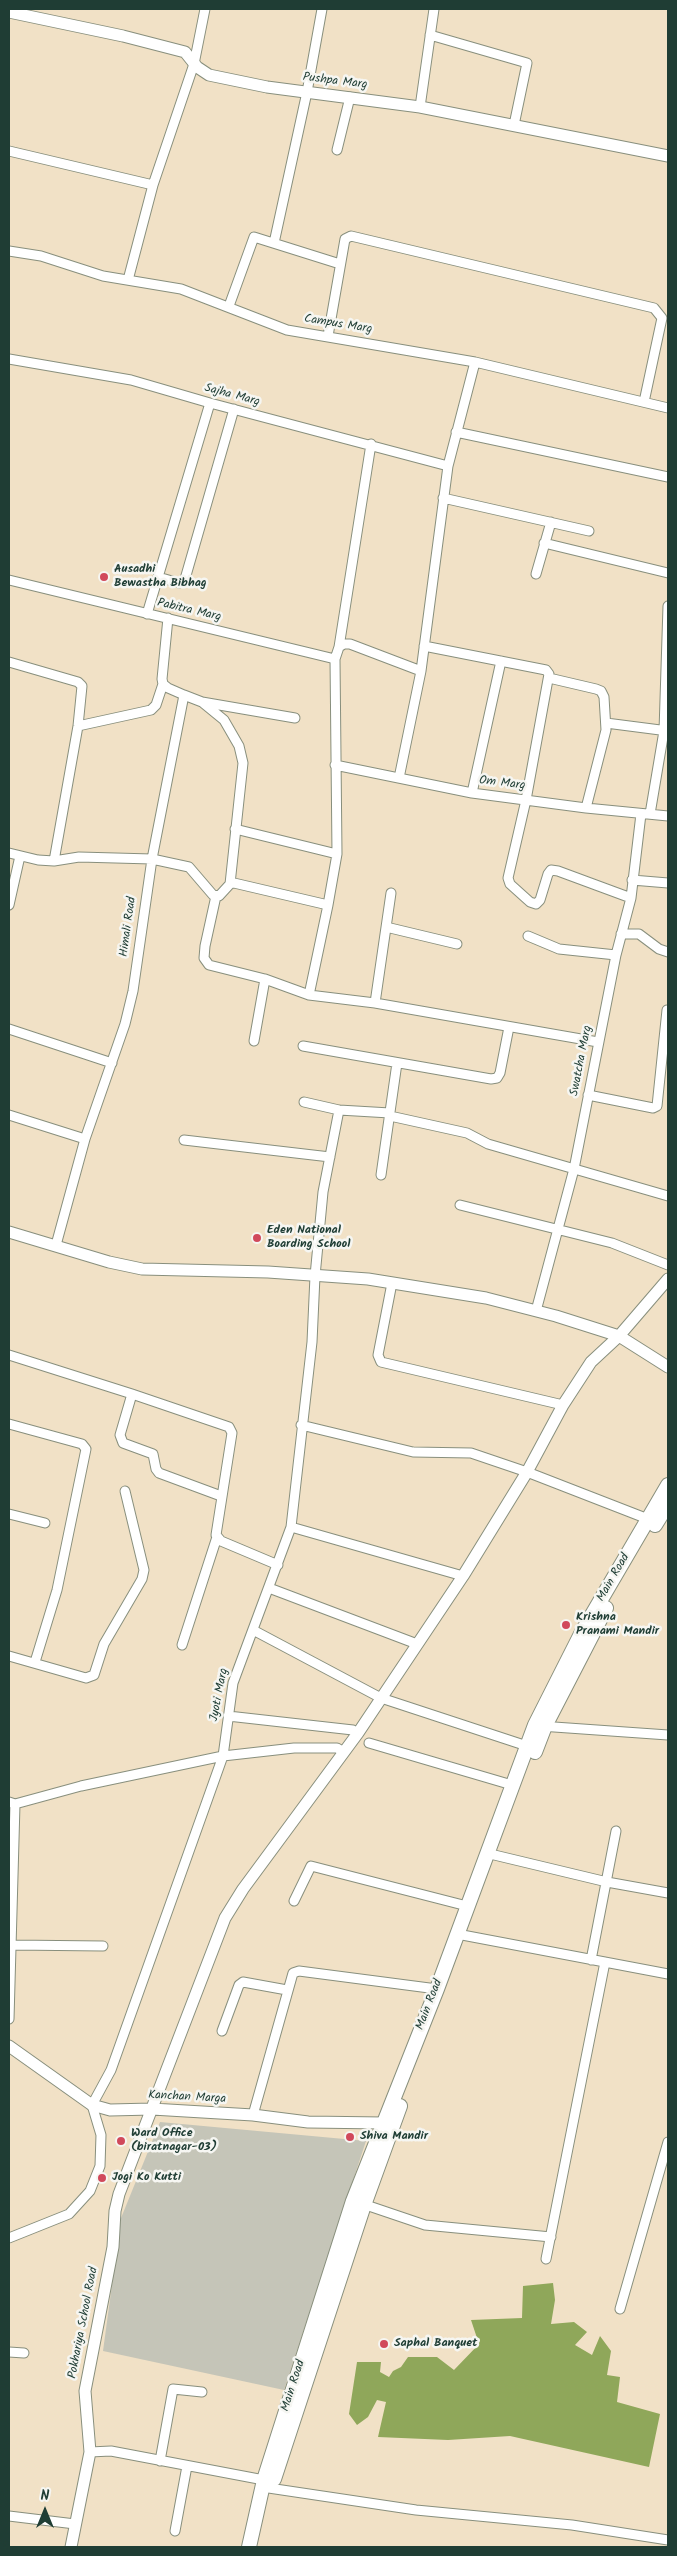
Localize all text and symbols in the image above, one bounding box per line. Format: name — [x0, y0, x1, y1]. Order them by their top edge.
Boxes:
street label: Pushpa Marg — [302, 71, 368, 93]
street label: Campus Marg — [303, 313, 373, 337]
street label: Sajha Marg — [203, 382, 261, 410]
place label: Ausadhi Bewastha Bibhag — [114, 563, 207, 591]
marker: Ausadhi Bewastha Bibhag — [98, 571, 110, 583]
street label: Pabitra Marg — [156, 597, 222, 625]
street label: Om Marg — [478, 774, 526, 794]
street label: Himali Road — [118, 896, 140, 958]
street label: Swatcha Marg — [568, 1024, 596, 1098]
place label: Eden National Boarding School — [267, 1224, 350, 1252]
marker: Eden National Boarding School — [251, 1232, 263, 1244]
street label: Main Road — [594, 1551, 634, 1605]
place label: Krishna Pranami Mandir — [576, 1611, 659, 1639]
marker: Krishna Pranami Mandir — [560, 1619, 572, 1631]
street label: Jyoti Marg — [208, 1667, 232, 1723]
street label: Main Road — [414, 1978, 446, 2032]
street label: Kanchan Marga — [148, 2089, 226, 2107]
place label: Ward Office (biratnagar-03) — [131, 2127, 217, 2155]
place label: Shiva Mandir — [360, 2130, 428, 2144]
marker: Shiva Mandir — [344, 2131, 356, 2143]
marker: Ward Office (biratnagar-03) — [115, 2135, 127, 2147]
place label: Jogi Ko Kutti — [112, 2171, 181, 2185]
marker: Jogi Ko Kutti — [96, 2172, 108, 2184]
street label: Pokhariya School Road — [66, 2266, 102, 2380]
place label: Saphal Banquet — [394, 2337, 477, 2351]
marker: Saphal Banquet — [378, 2338, 390, 2350]
street label: Main Road — [279, 2358, 309, 2414]
text: N — [41, 2485, 49, 2507]
north arrow — [20, 2486, 70, 2536]

